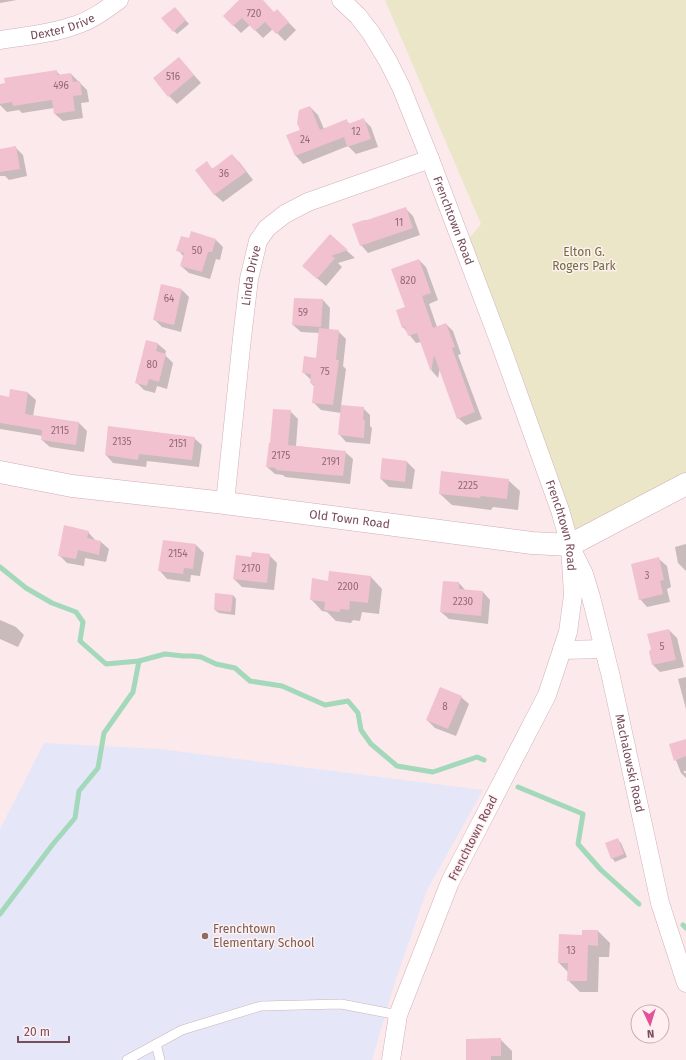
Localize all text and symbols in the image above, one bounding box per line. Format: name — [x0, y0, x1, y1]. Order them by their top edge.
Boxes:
house number: 720 — [247, 8, 262, 20]
street label: Dexter Drive — [29, 11, 97, 43]
house number: 516 — [166, 71, 180, 83]
house number: 496 — [53, 80, 69, 92]
house number: 12 — [351, 126, 361, 138]
house number: 24 — [300, 134, 311, 146]
house number: 36 — [219, 168, 229, 180]
street label: Frenchtown Road — [430, 174, 477, 267]
house number: 11 — [395, 217, 403, 229]
street label: Linda Drive — [239, 244, 264, 307]
house number: 50 — [192, 245, 203, 257]
park label: Elton G. Rogers Park — [552, 245, 617, 273]
house number: 820 — [400, 275, 416, 287]
house number: 64 — [164, 293, 175, 305]
house number: 59 — [298, 307, 308, 319]
house number: 80 — [146, 359, 158, 371]
house number: 75 — [320, 366, 330, 378]
house number: 2115 — [51, 425, 69, 437]
house number: 2135 — [112, 436, 132, 448]
house number: 2151 — [169, 438, 187, 450]
house number: 2175 — [272, 450, 290, 462]
house number: 2191 — [322, 456, 340, 468]
street label: Frenchtown Road — [543, 478, 579, 571]
house number: 2225 — [458, 480, 478, 492]
street label: Old Town Road — [308, 507, 391, 531]
house number: 2154 — [168, 548, 188, 560]
house number: 2170 — [242, 563, 261, 575]
house number: 3 — [645, 570, 650, 582]
house number: 2200 — [337, 581, 359, 593]
house number: 2230 — [453, 596, 474, 608]
house number: 5 — [659, 641, 665, 653]
house number: 8 — [442, 701, 448, 713]
street label: Machalowski Road — [612, 713, 647, 814]
street label: Frenchtown Road — [445, 793, 501, 883]
place label: Frenchtown Elementary School — [213, 922, 315, 950]
marker: Frenchtown Elementary School — [200, 931, 210, 941]
house number: 13 — [566, 945, 576, 957]
north arrow — [630, 1004, 670, 1044]
scale bar — [18, 1018, 69, 1044]
text: 20 m — [24, 1025, 50, 1039]
text: N — [647, 1027, 655, 1040]

